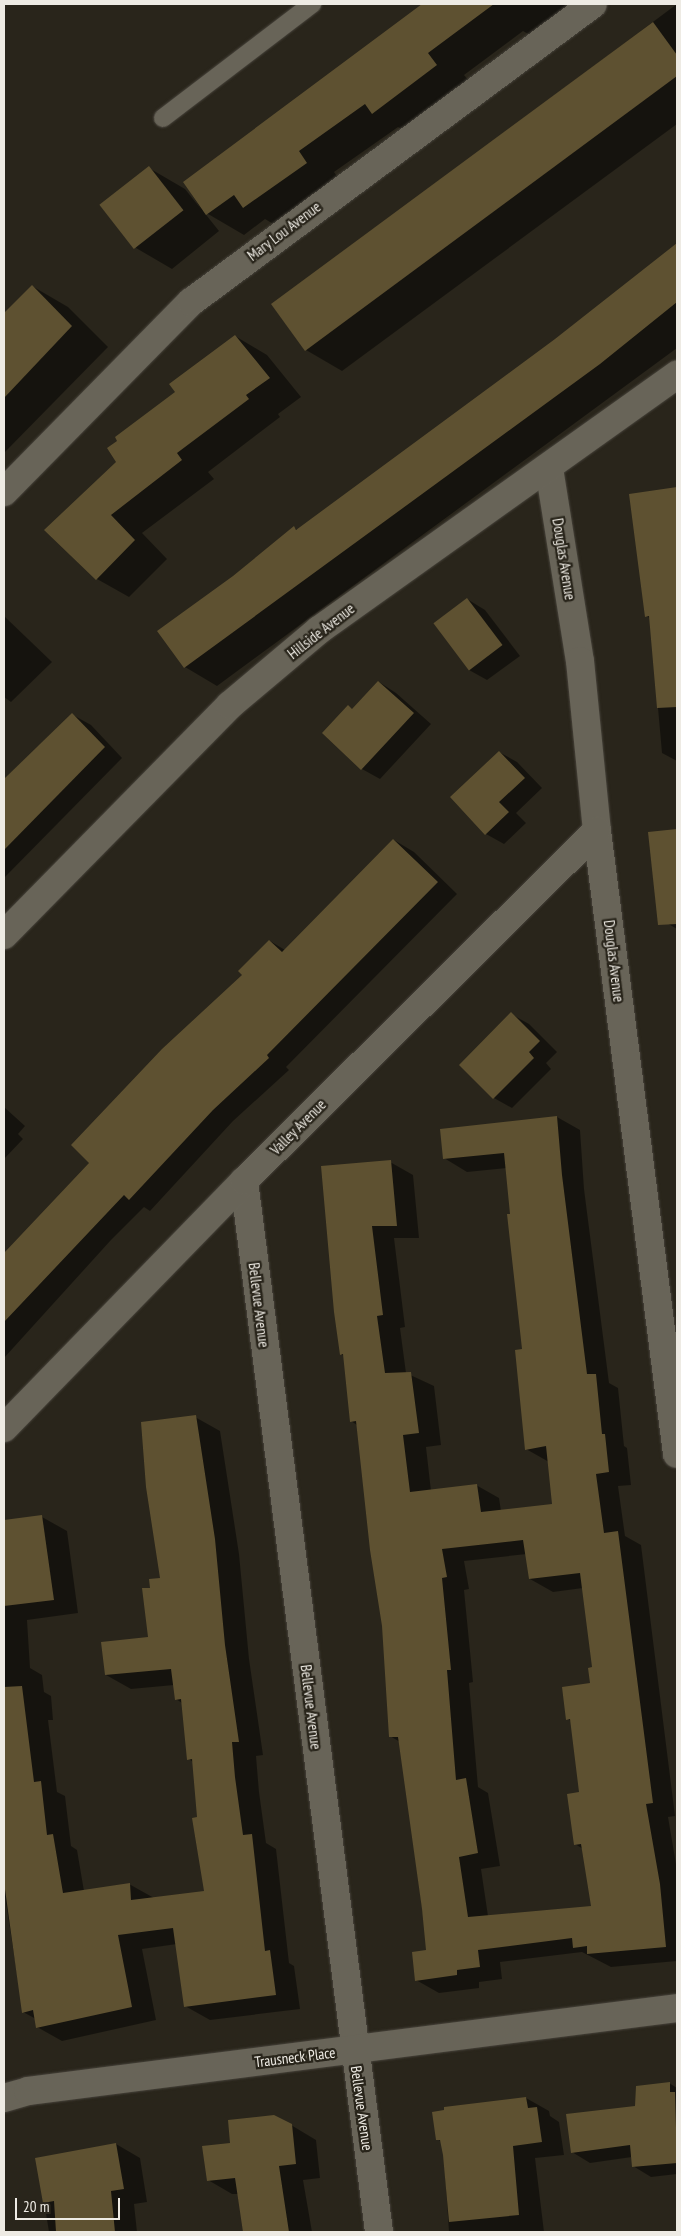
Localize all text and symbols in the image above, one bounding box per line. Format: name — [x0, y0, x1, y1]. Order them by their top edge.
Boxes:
street label: Mary Lou Avenue — [243, 197, 325, 265]
street label: Douglas Avenue — [549, 517, 579, 601]
street label: Hillside Avenue — [284, 599, 358, 663]
street label: Douglas Avenue — [600, 919, 628, 1003]
street label: Valley Avenue — [266, 1095, 330, 1159]
street label: Bellevue Avenue — [245, 1261, 273, 1349]
street label: Bellevue Avenue — [297, 1663, 325, 1751]
street label: Trausneck Place — [253, 2043, 337, 2071]
street label: Bellevue Avenue — [347, 2064, 377, 2152]
scale bar — [18, 2188, 122, 2220]
text: 20 m — [23, 2197, 49, 2216]

